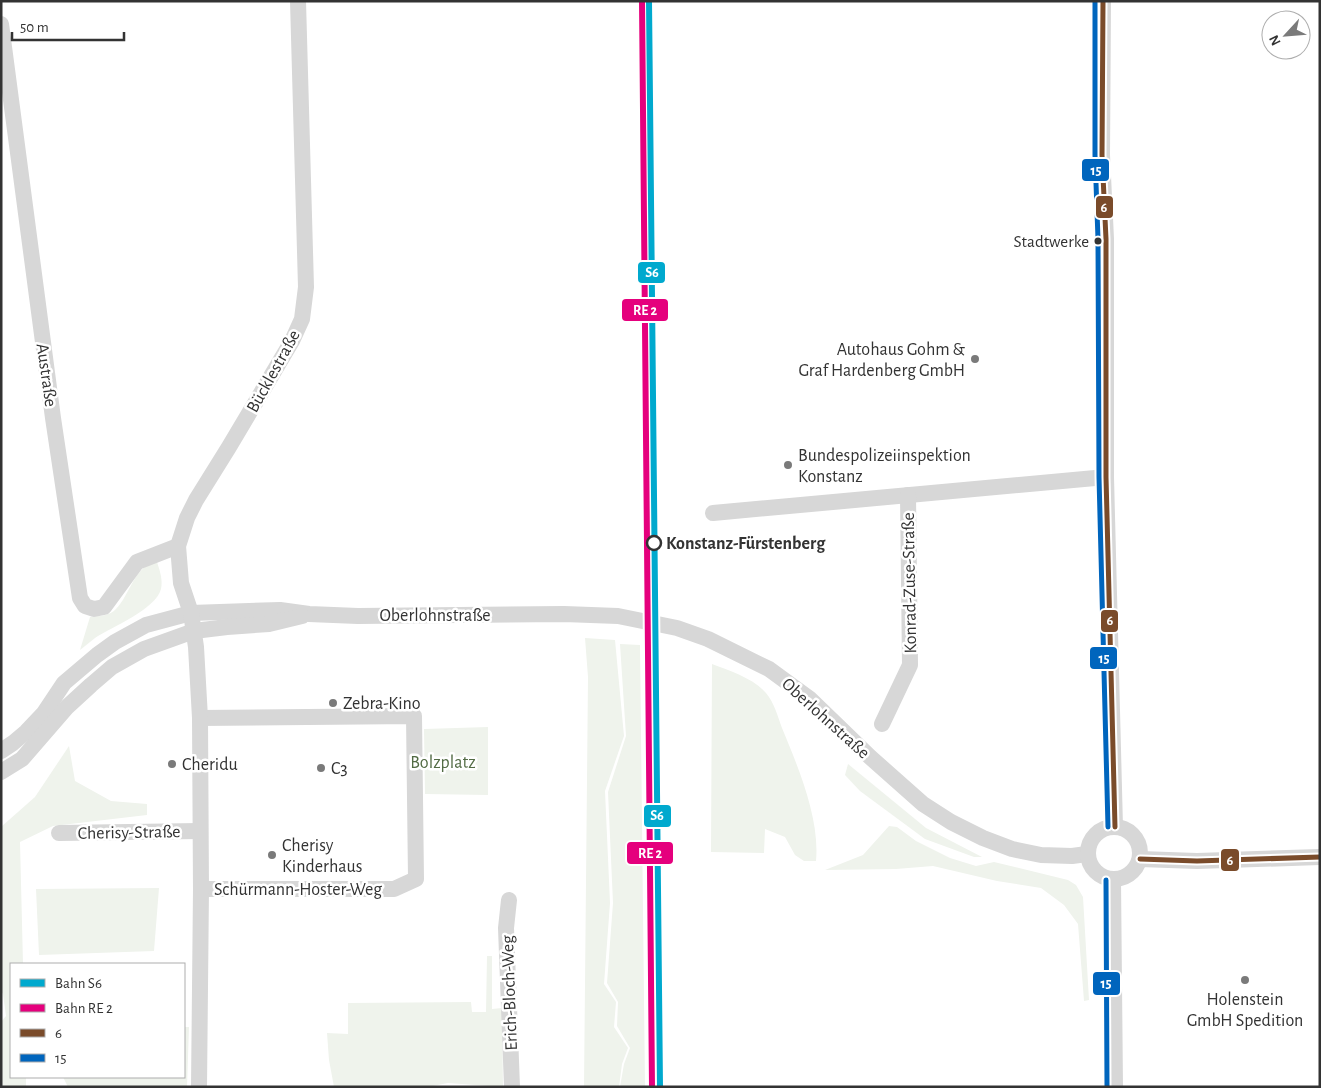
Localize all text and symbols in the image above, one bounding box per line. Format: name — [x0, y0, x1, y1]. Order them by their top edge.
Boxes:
scale bar — [12, 10, 125, 42]
north arrow — [1261, 10, 1311, 60]
text: 50 m — [20, 20, 49, 35]
text: N — [1267, 33, 1284, 48]
line badge: 15 — [1081, 158, 1110, 182]
text: 15 — [1090, 164, 1102, 178]
line badge: 6 — [1095, 195, 1114, 219]
text: 6 — [1101, 201, 1108, 215]
place label: Stadtwerke — [1014, 233, 1089, 250]
marker: Stadtwerke — [1093, 236, 1103, 246]
line badge: S6 — [637, 261, 666, 284]
text: S6 — [645, 266, 659, 280]
line badge: RE 2 — [621, 298, 669, 322]
text: RE 2 — [633, 304, 657, 318]
street label: Bücklestraße — [244, 327, 304, 416]
place label: Autohaus Gohm & Graf Hardenberg GmbH — [798, 341, 966, 380]
street label: Austraße — [33, 342, 59, 408]
marker: Autohaus Gohm & Graf Hardenberg GmbH — [969, 353, 981, 365]
place label: Bundespolizeiinspektion Konstanz — [798, 447, 971, 486]
marker: Bundespolizeiinspektion Konstanz — [782, 459, 794, 471]
street label: Konrad-Zuse-Straße — [900, 512, 920, 654]
marker: Konstanz-Fürstenberg — [646, 535, 662, 551]
place label: Konstanz-Fürstenberg — [666, 535, 826, 553]
street label: Oberlohnstraße — [379, 607, 491, 625]
line badge: 6 — [1100, 609, 1119, 633]
text: 6 — [1107, 614, 1114, 628]
line badge: 15 — [1089, 646, 1118, 670]
text: 15 — [1098, 652, 1110, 666]
street label: Oberlohnstraße — [778, 675, 873, 763]
place label: Zebra-Kino — [343, 695, 421, 713]
marker: Zebra-Kino — [327, 697, 339, 709]
park label: Bolzplatz — [410, 754, 476, 772]
place label: Cheridu — [182, 756, 238, 774]
marker: Cheridu — [166, 758, 178, 770]
place label: C3 — [331, 760, 348, 778]
marker: C3 — [315, 762, 327, 774]
line badge: S6 — [643, 804, 672, 828]
text: S6 — [650, 809, 664, 823]
street label: Cherisy-Straße — [77, 823, 181, 843]
place label: Cherisy Kinderhaus — [282, 837, 362, 876]
line badge: RE 2 — [626, 841, 674, 865]
text: RE 2 — [638, 847, 662, 861]
line badge: 6 — [1220, 848, 1240, 872]
marker: Cherisy Kinderhaus — [266, 849, 278, 861]
text: 6 — [1227, 854, 1234, 868]
street label: Schürmann-Hoster-Weg — [214, 881, 382, 899]
street label: Erich-Bloch-Weg — [499, 935, 521, 1051]
legend — [10, 963, 185, 1078]
line badge: 15 — [1092, 971, 1121, 996]
marker: Holenstein GmbH Spedition — [1239, 974, 1251, 986]
text: Bahn S6 — [55, 976, 102, 991]
text: 15 — [1100, 977, 1112, 991]
place label: Holenstein GmbH Spedition — [1187, 991, 1303, 1030]
text: Bahn RE 2 — [55, 1001, 113, 1016]
text: 6 — [55, 1026, 62, 1041]
text: 15 — [55, 1051, 66, 1066]

